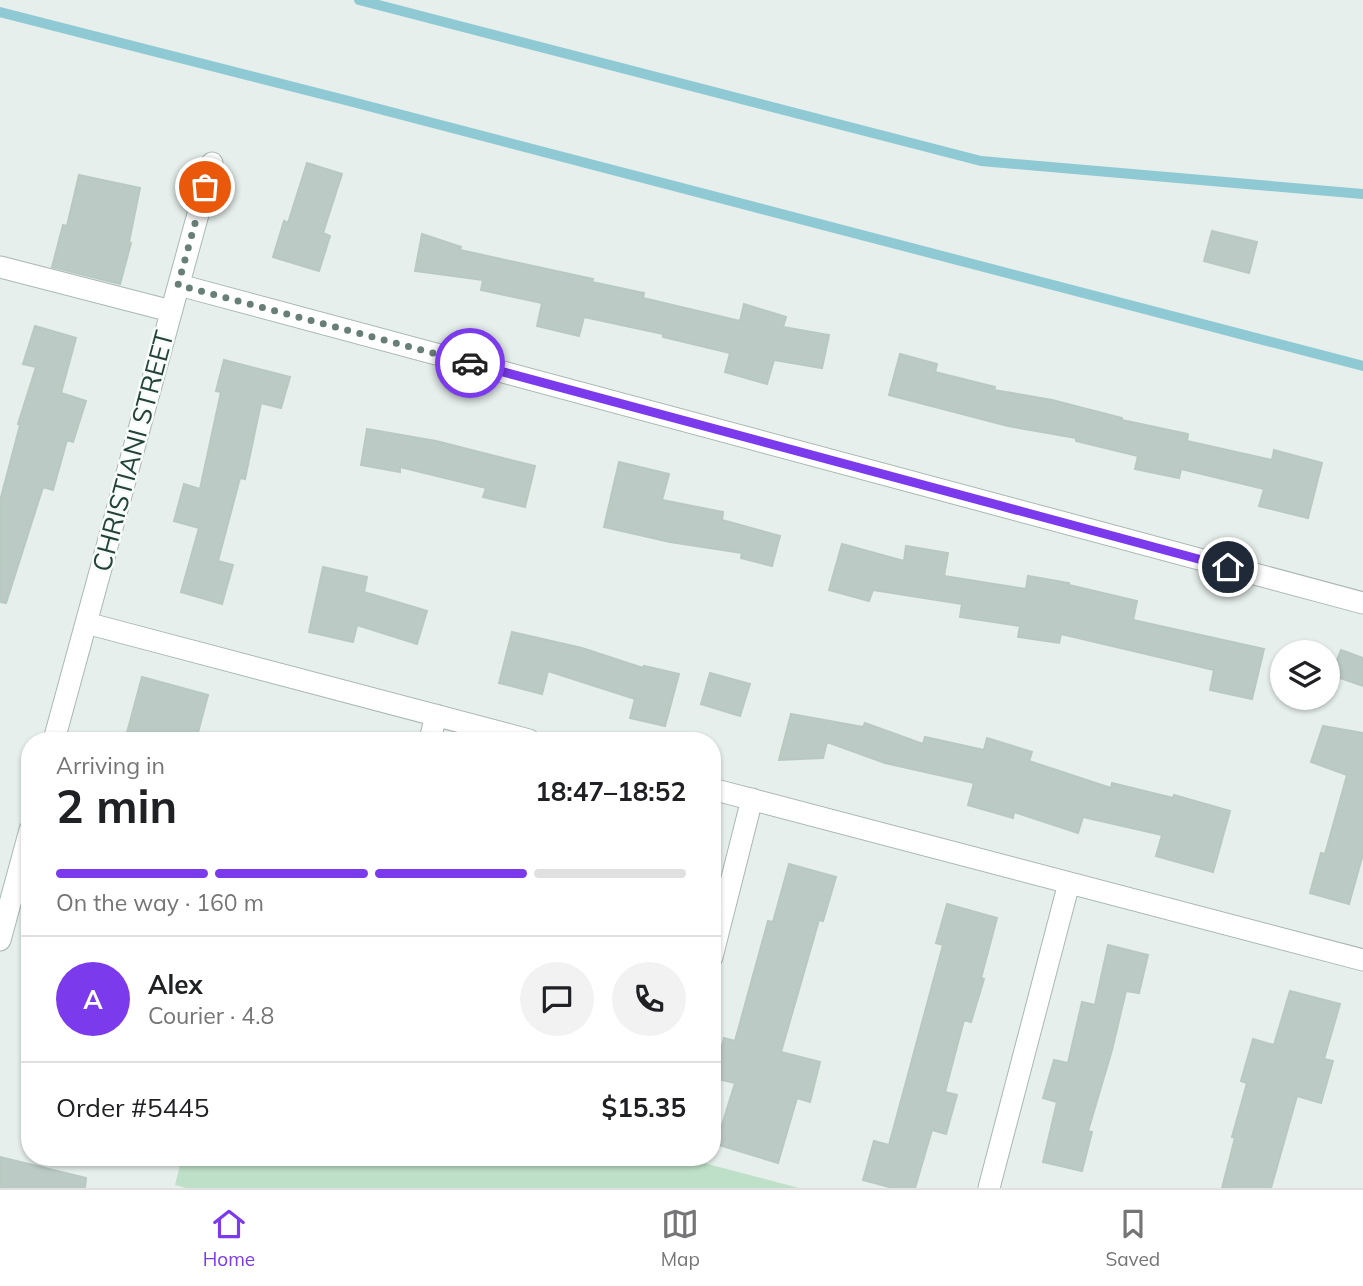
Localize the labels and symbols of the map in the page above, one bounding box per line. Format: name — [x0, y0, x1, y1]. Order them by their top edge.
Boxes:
pin — [175, 157, 235, 217]
street label: CHRISTIANI STREET — [84, 326, 181, 575]
courier — [435, 328, 505, 398]
pin — [1198, 537, 1258, 597]

